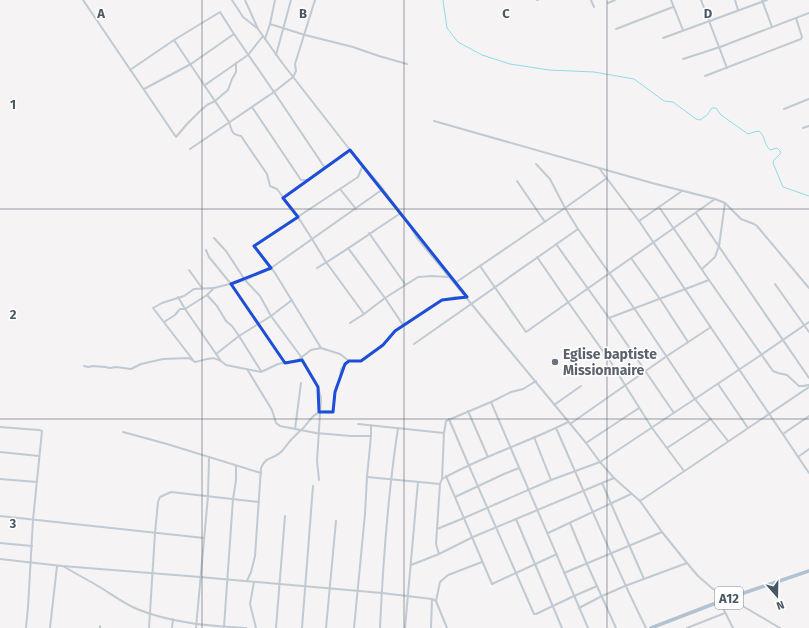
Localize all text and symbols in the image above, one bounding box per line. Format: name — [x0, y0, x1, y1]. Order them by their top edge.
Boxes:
text: A — [96, 6, 105, 21]
text: B — [299, 6, 307, 21]
text: C — [502, 6, 510, 21]
text: D — [704, 6, 713, 21]
text: 1 — [10, 97, 16, 112]
text: 2 — [10, 307, 17, 322]
place label: Eglise baptiste Missionnaire — [563, 346, 657, 379]
marker: Eglise baptiste Missionnaire — [550, 357, 560, 367]
text: 3 — [9, 516, 17, 531]
north arrow — [757, 576, 797, 616]
road number: A12 — [715, 587, 743, 609]
text: N — [775, 598, 786, 612]

